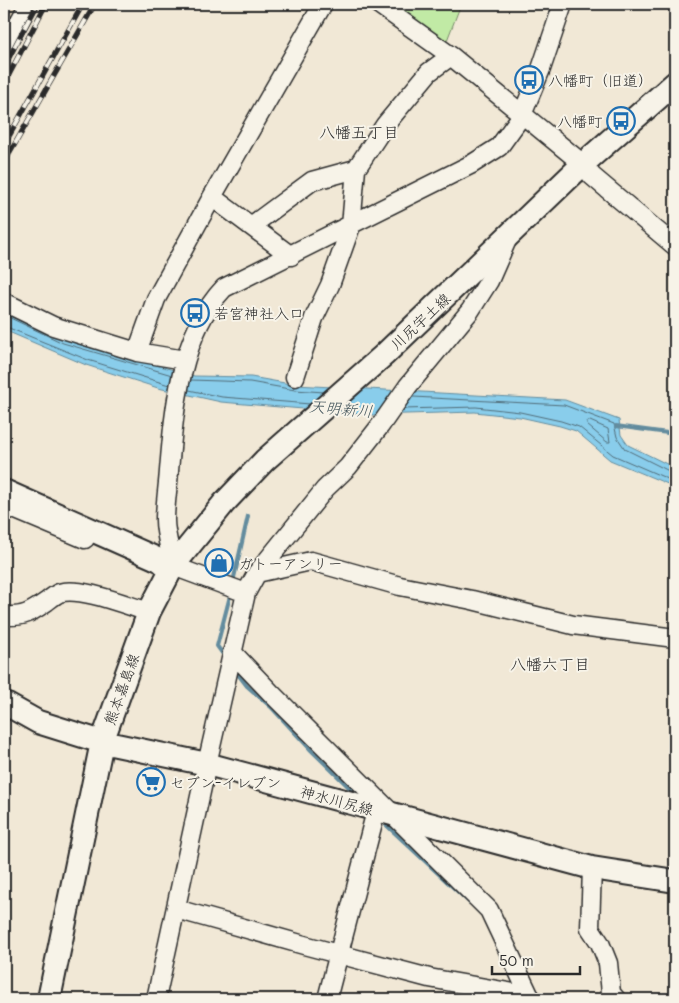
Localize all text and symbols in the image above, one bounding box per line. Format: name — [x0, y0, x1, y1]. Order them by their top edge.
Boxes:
bus stop icon: 八幡町（旧道） — [514, 65, 544, 95]
place label: 八幡町（旧道） — [548, 70, 653, 90]
bus stop icon: 八幡町 — [606, 106, 636, 136]
place label: 八幡町 — [557, 111, 603, 131]
district label: 八幡五丁目 — [319, 121, 399, 142]
street label: 川尻宇土線 — [386, 288, 454, 354]
bus stop icon: 若宮神社入口 — [180, 298, 210, 328]
place label: 若宮神社入口 — [214, 303, 304, 323]
water label: 天明新川 — [308, 395, 374, 421]
shop icon: ガトーアンリー — [204, 548, 234, 578]
place label: ガトーアンリー — [238, 553, 343, 573]
street label: 熊本嘉島線 — [99, 650, 143, 728]
district label: 八幡六丁目 — [510, 653, 590, 674]
supermarket icon: セブン-イレブン — [136, 767, 166, 797]
place label: セブン-イレブン — [170, 772, 281, 792]
street label: 神水川尻線 — [298, 781, 376, 819]
scale bar — [492, 943, 579, 975]
text: 50 m — [499, 950, 534, 970]

